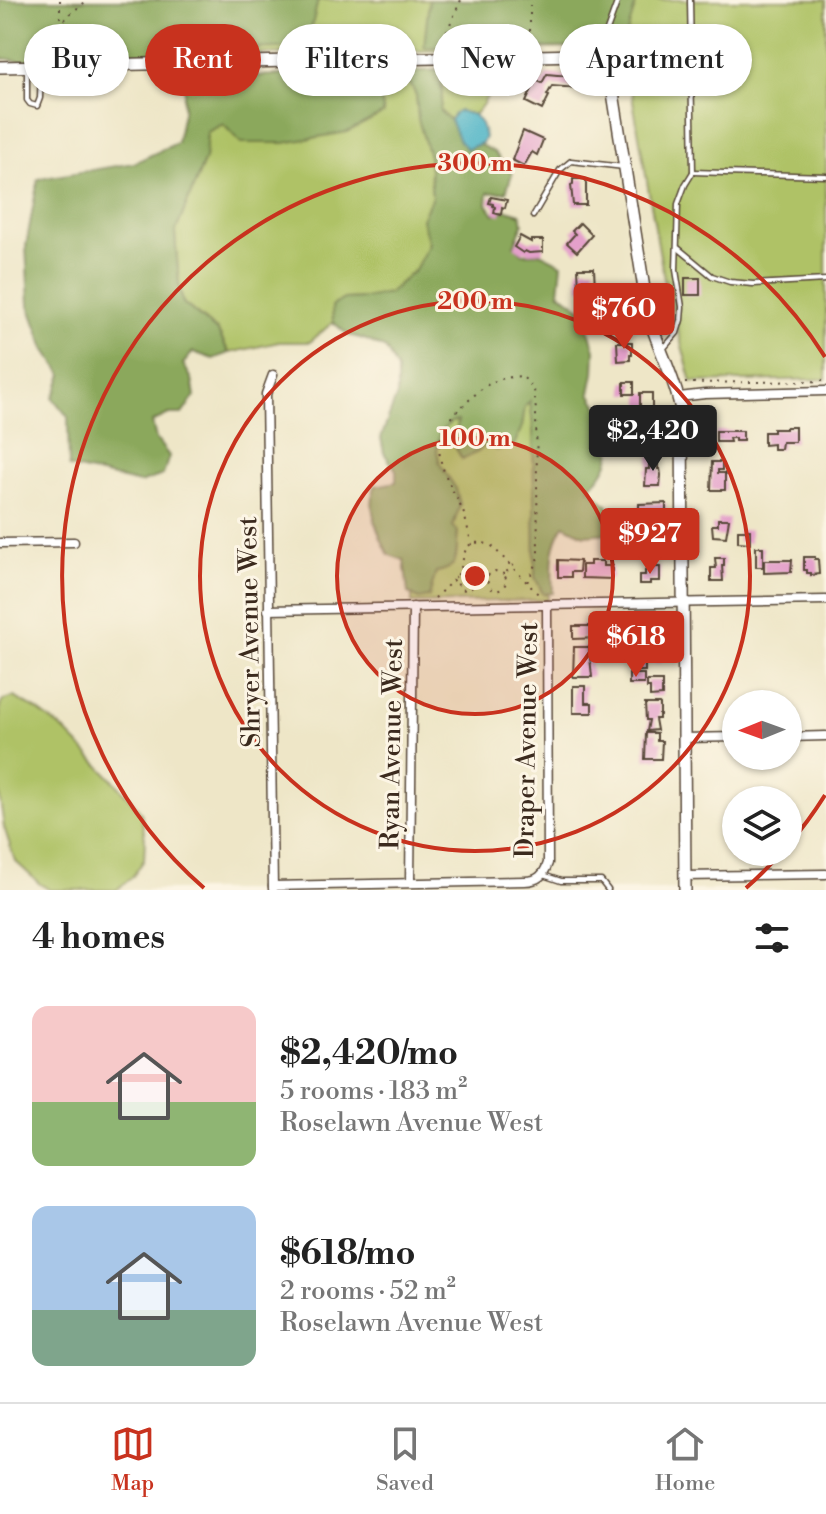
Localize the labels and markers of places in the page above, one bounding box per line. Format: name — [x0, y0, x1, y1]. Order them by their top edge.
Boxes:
pin: $760 — [577, 283, 671, 351]
pin: $2,420 — [588, 405, 718, 473]
pin: $927 — [603, 508, 697, 576]
centre of rings — [461, 562, 489, 590]
pin: $618 — [589, 611, 683, 679]

